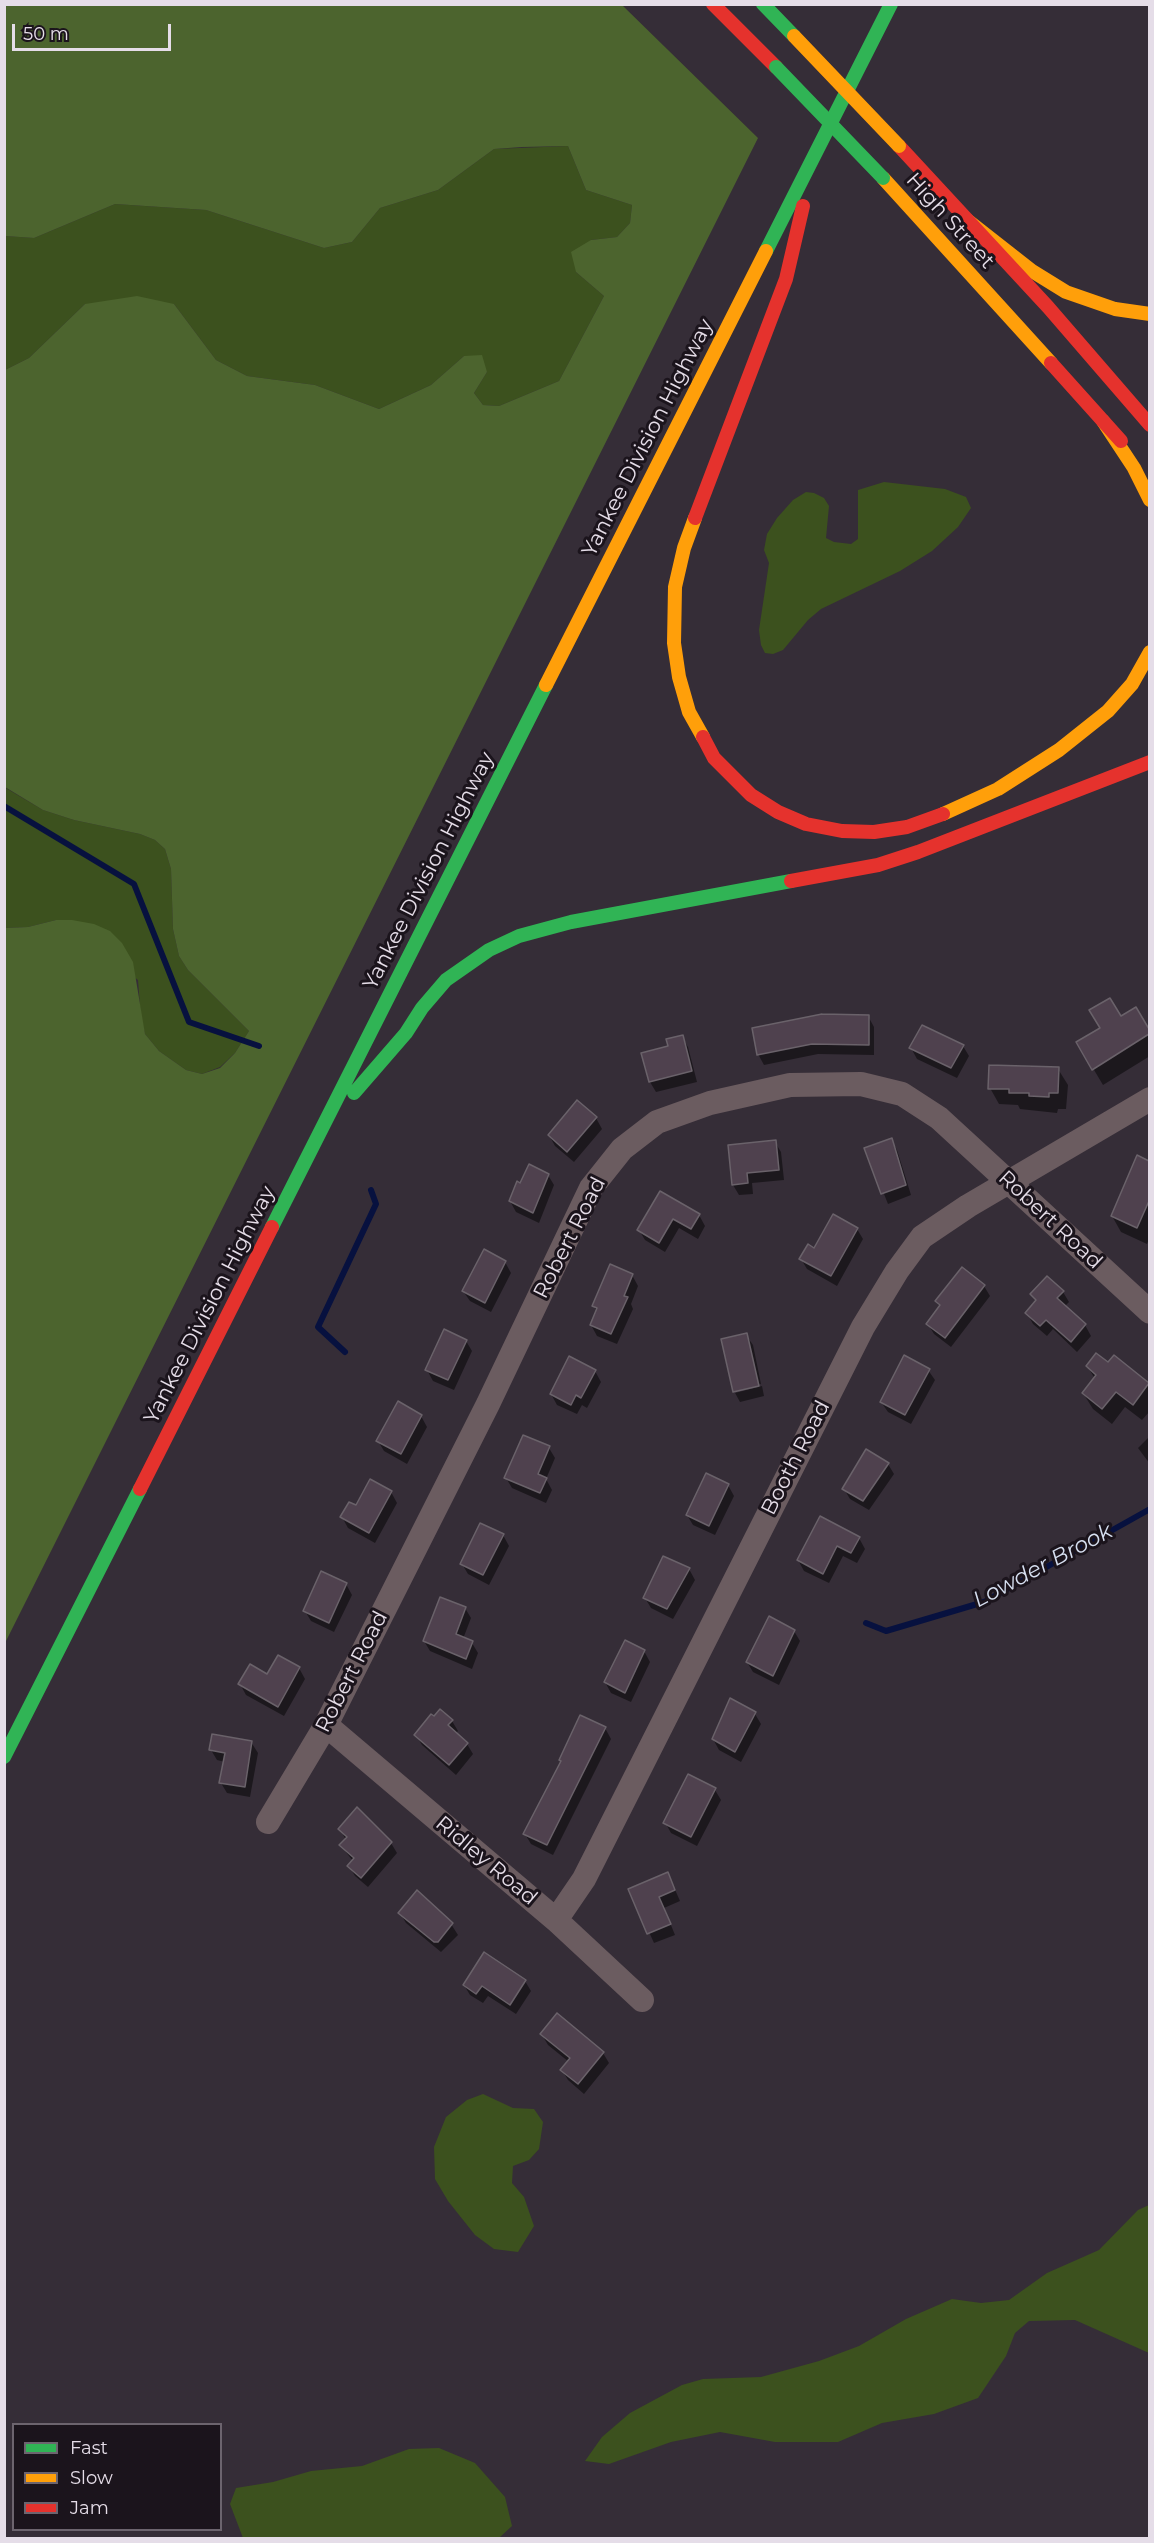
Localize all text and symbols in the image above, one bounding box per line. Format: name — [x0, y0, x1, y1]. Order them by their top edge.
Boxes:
scale bar — [15, 12, 174, 50]
text: 50 m — [23, 23, 69, 45]
street label: High Street — [900, 168, 1000, 274]
street label: Yankee Division Highway — [577, 315, 719, 561]
street label: Yankee Division Highway — [358, 748, 500, 994]
street label: Robert Road — [993, 1165, 1107, 1275]
street label: Robert Road — [529, 1173, 611, 1303]
street label: Yankee Division Highway — [139, 1182, 281, 1428]
street label: Booth Road — [756, 1396, 836, 1520]
water label: Lowder Brook — [969, 1518, 1117, 1614]
street label: Robert Road — [311, 1607, 393, 1737]
street label: Ridley Road — [430, 1811, 542, 1911]
legend — [12, 2423, 222, 2531]
text: Fast — [70, 2437, 108, 2459]
text: Slow — [70, 2467, 113, 2489]
text: Jam — [70, 2497, 109, 2519]

